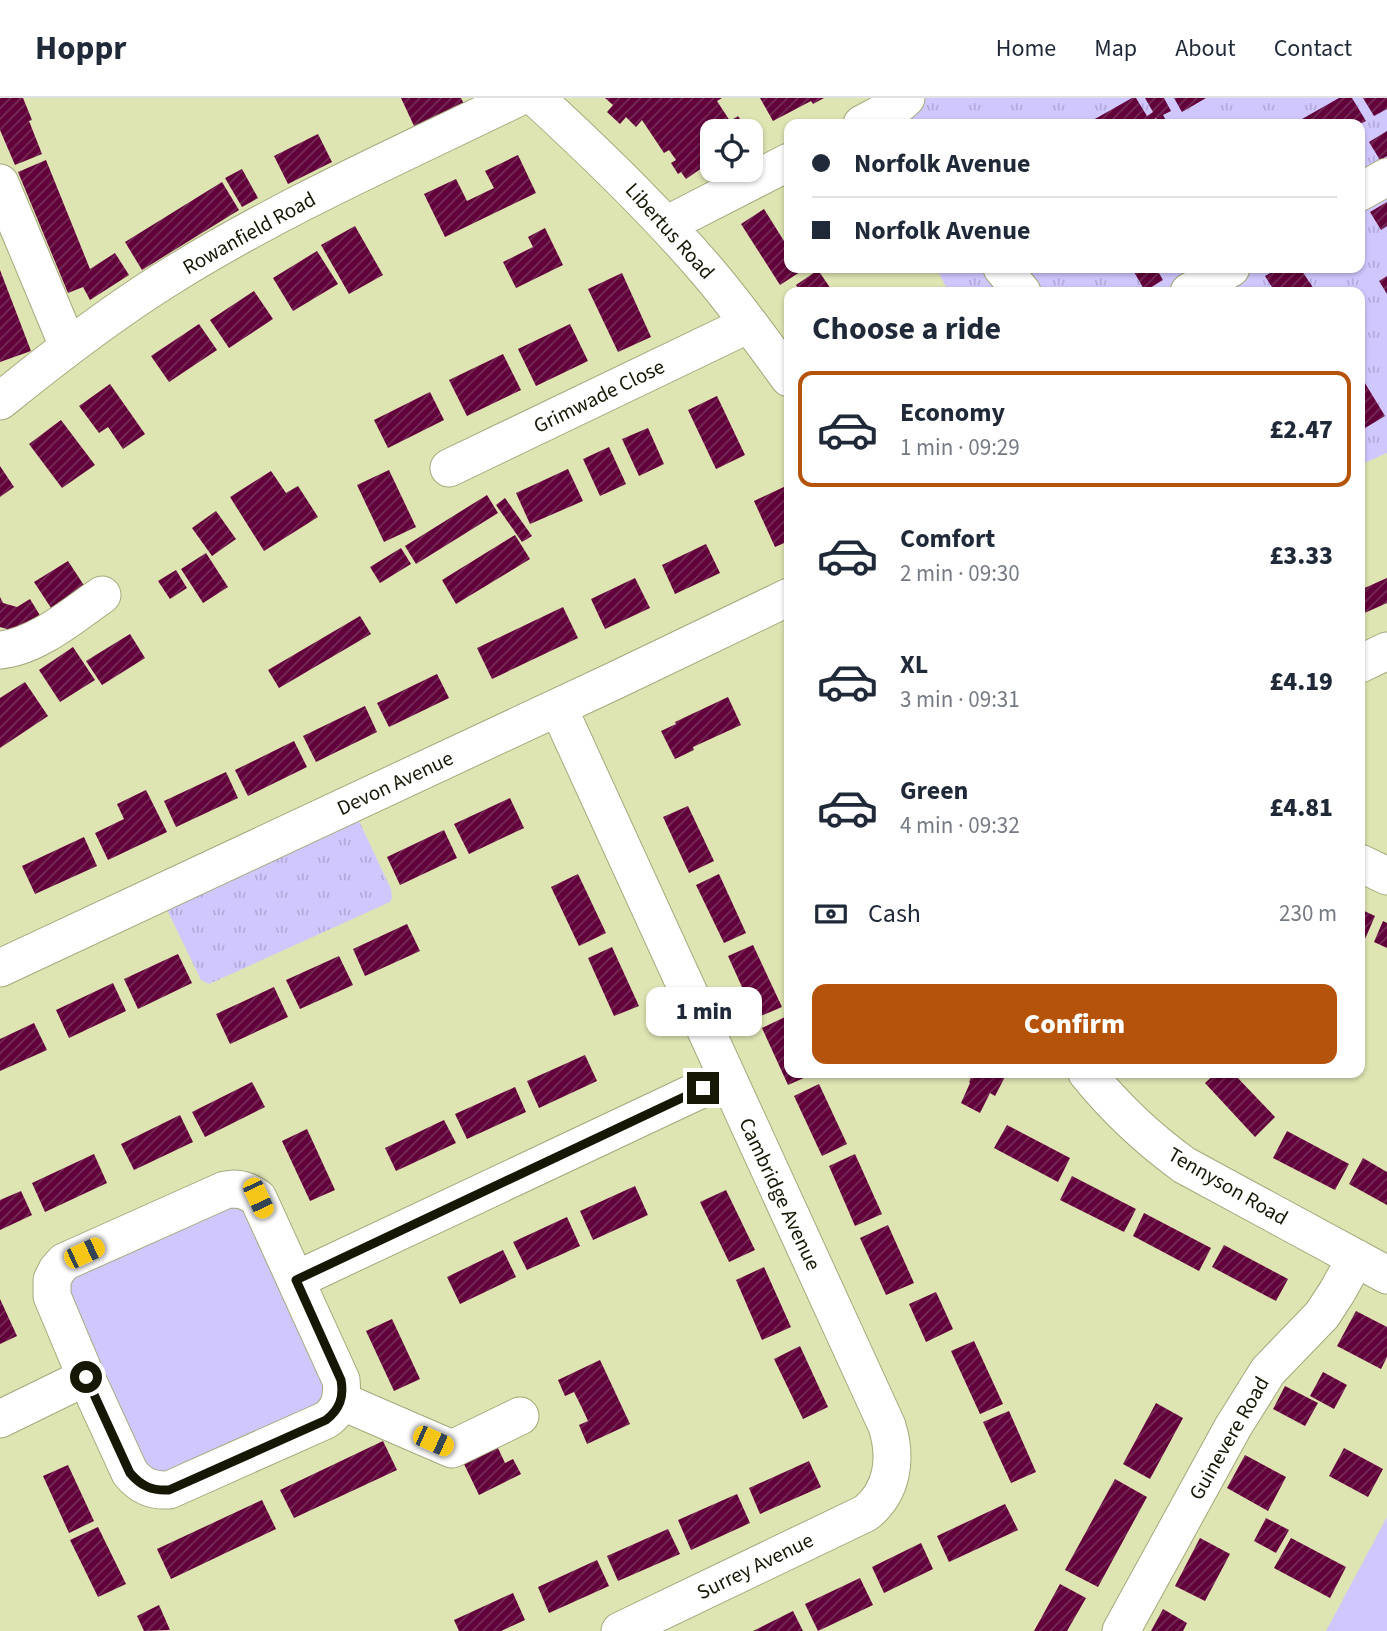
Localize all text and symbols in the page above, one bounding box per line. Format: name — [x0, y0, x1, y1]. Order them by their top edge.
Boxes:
text: Hoppr — [35, 25, 127, 72]
text: Home — [996, 31, 1056, 66]
text: Map — [1094, 31, 1137, 66]
text: About — [1175, 31, 1236, 66]
text: Contact — [1274, 31, 1352, 66]
map controls — [700, 119, 763, 182]
button: locate — [700, 119, 763, 182]
text: Norfolk Avenue — [854, 145, 1030, 182]
street label: Libertus Road — [618, 176, 722, 286]
street label: Rowanfield Road — [177, 184, 321, 282]
text: Norfolk Avenue — [854, 212, 1030, 249]
text: Choose a ride — [812, 306, 1001, 352]
street label: Grimwade Close — [528, 351, 670, 441]
text: Economy — [900, 394, 1005, 431]
icon: car — [816, 398, 879, 461]
text: £2.47 — [1269, 411, 1333, 448]
text: 1 min · 09:29 — [900, 431, 1020, 464]
text: Comfort — [900, 520, 995, 557]
icon: car — [816, 524, 879, 587]
text: £3.33 — [1269, 537, 1333, 574]
text: 2 min · 09:30 — [900, 557, 1020, 590]
text: XL — [900, 646, 928, 683]
icon: car — [816, 650, 879, 713]
text: £4.19 — [1269, 663, 1333, 700]
text: 3 min · 09:31 — [900, 683, 1020, 716]
street label: Devon Avenue — [332, 743, 458, 823]
text: Green — [900, 772, 968, 809]
icon: car — [816, 776, 879, 839]
text: £4.81 — [1269, 789, 1333, 826]
text: 4 min · 09:32 — [900, 809, 1020, 842]
icon: cash — [812, 895, 850, 933]
text: Cash — [868, 895, 921, 932]
text: 230 m — [1279, 897, 1337, 930]
button: Confirm — [812, 984, 1337, 1064]
callout: 1 min — [645, 986, 761, 1035]
text: 1 min — [676, 995, 732, 1028]
route end — [687, 1072, 719, 1104]
street label: Cambridge Avenue — [731, 1113, 829, 1275]
street label: Tennyson Road — [1162, 1140, 1294, 1232]
car — [240, 1175, 277, 1221]
car — [61, 1235, 108, 1271]
route start — [70, 1361, 102, 1393]
street label: Guinevere Road — [1181, 1371, 1277, 1505]
car — [410, 1423, 457, 1459]
street label: Surrey Avenue — [692, 1525, 818, 1607]

